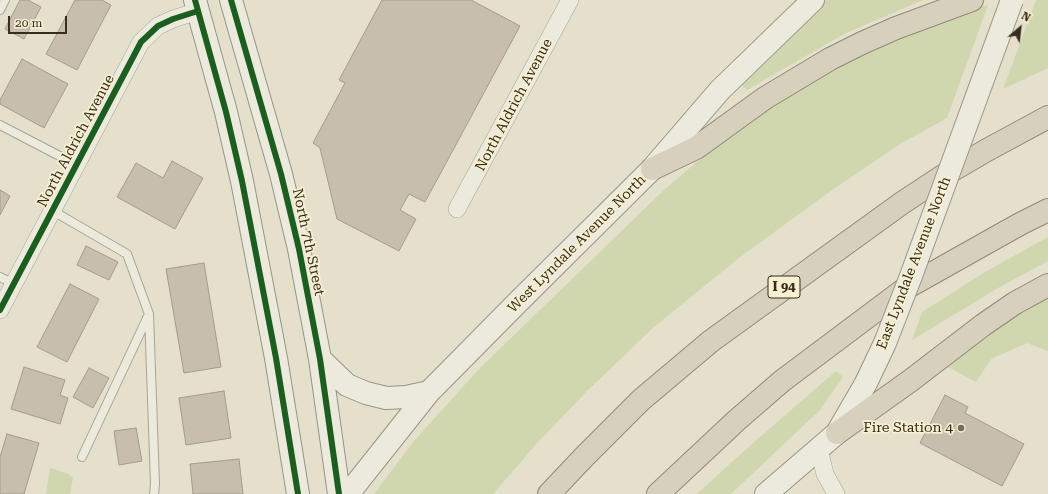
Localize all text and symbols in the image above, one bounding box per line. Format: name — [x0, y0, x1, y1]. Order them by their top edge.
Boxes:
scale bar — [10, 8, 69, 34]
north arrow — [1000, 8, 1040, 48]
text: N — [1019, 9, 1033, 25]
text: 20 m — [15, 16, 42, 30]
street label: North Aldrich Avenue — [472, 36, 556, 174]
street label: North Aldrich Avenue — [34, 72, 118, 210]
street label: West Lyndale Avenue North — [505, 172, 649, 316]
street label: East Lyndale Avenue North — [873, 174, 955, 352]
street label: North 7th Street — [288, 187, 328, 297]
road number: I 94 — [768, 276, 800, 298]
place label: Fire Station 4 — [863, 420, 953, 436]
marker: Fire Station 4 — [956, 423, 966, 433]

